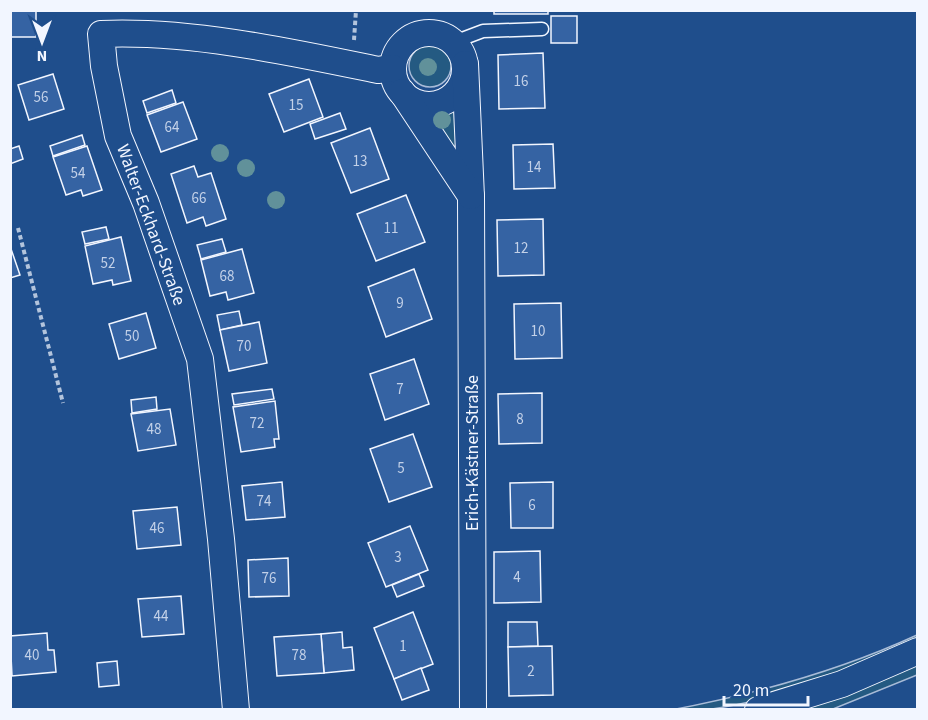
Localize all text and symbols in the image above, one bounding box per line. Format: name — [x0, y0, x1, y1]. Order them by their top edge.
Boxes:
north arrow — [12, 12, 72, 72]
text: N — [37, 45, 47, 67]
house number: 16 — [514, 71, 528, 92]
house number: 56 — [34, 87, 48, 108]
house number: 15 — [289, 95, 303, 116]
house number: 64 — [165, 117, 180, 138]
street label: Walter-Eckhard-Straße — [110, 141, 192, 309]
house number: 13 — [353, 151, 367, 172]
house number: 14 — [527, 157, 542, 178]
house number: 54 — [71, 163, 86, 184]
house number: 66 — [192, 188, 206, 209]
house number: 11 — [384, 218, 398, 239]
house number: 12 — [514, 238, 528, 259]
house number: 52 — [101, 253, 115, 274]
house number: 68 — [220, 266, 234, 287]
house number: 9 — [396, 293, 404, 314]
house number: 10 — [531, 321, 545, 342]
house number: 50 — [125, 326, 139, 347]
house number: 70 — [237, 336, 251, 357]
street label: Erich-Kästner-Straße — [460, 375, 485, 531]
house number: 7 — [396, 379, 404, 400]
house number: 8 — [516, 409, 524, 430]
house number: 72 — [250, 413, 264, 434]
house number: 48 — [147, 419, 161, 440]
house number: 5 — [397, 458, 405, 479]
house number: 74 — [257, 491, 272, 512]
house number: 6 — [528, 495, 536, 516]
house number: 46 — [150, 518, 164, 539]
house number: 3 — [394, 547, 402, 568]
house number: 4 — [513, 567, 521, 588]
house number: 76 — [262, 568, 276, 589]
house number: 44 — [154, 606, 169, 627]
house number: 1 — [399, 636, 407, 657]
house number: 40 — [25, 645, 39, 666]
house number: 78 — [292, 645, 306, 666]
house number: 2 — [527, 661, 535, 682]
scale bar — [724, 669, 808, 707]
text: 20 m — [733, 678, 769, 703]

